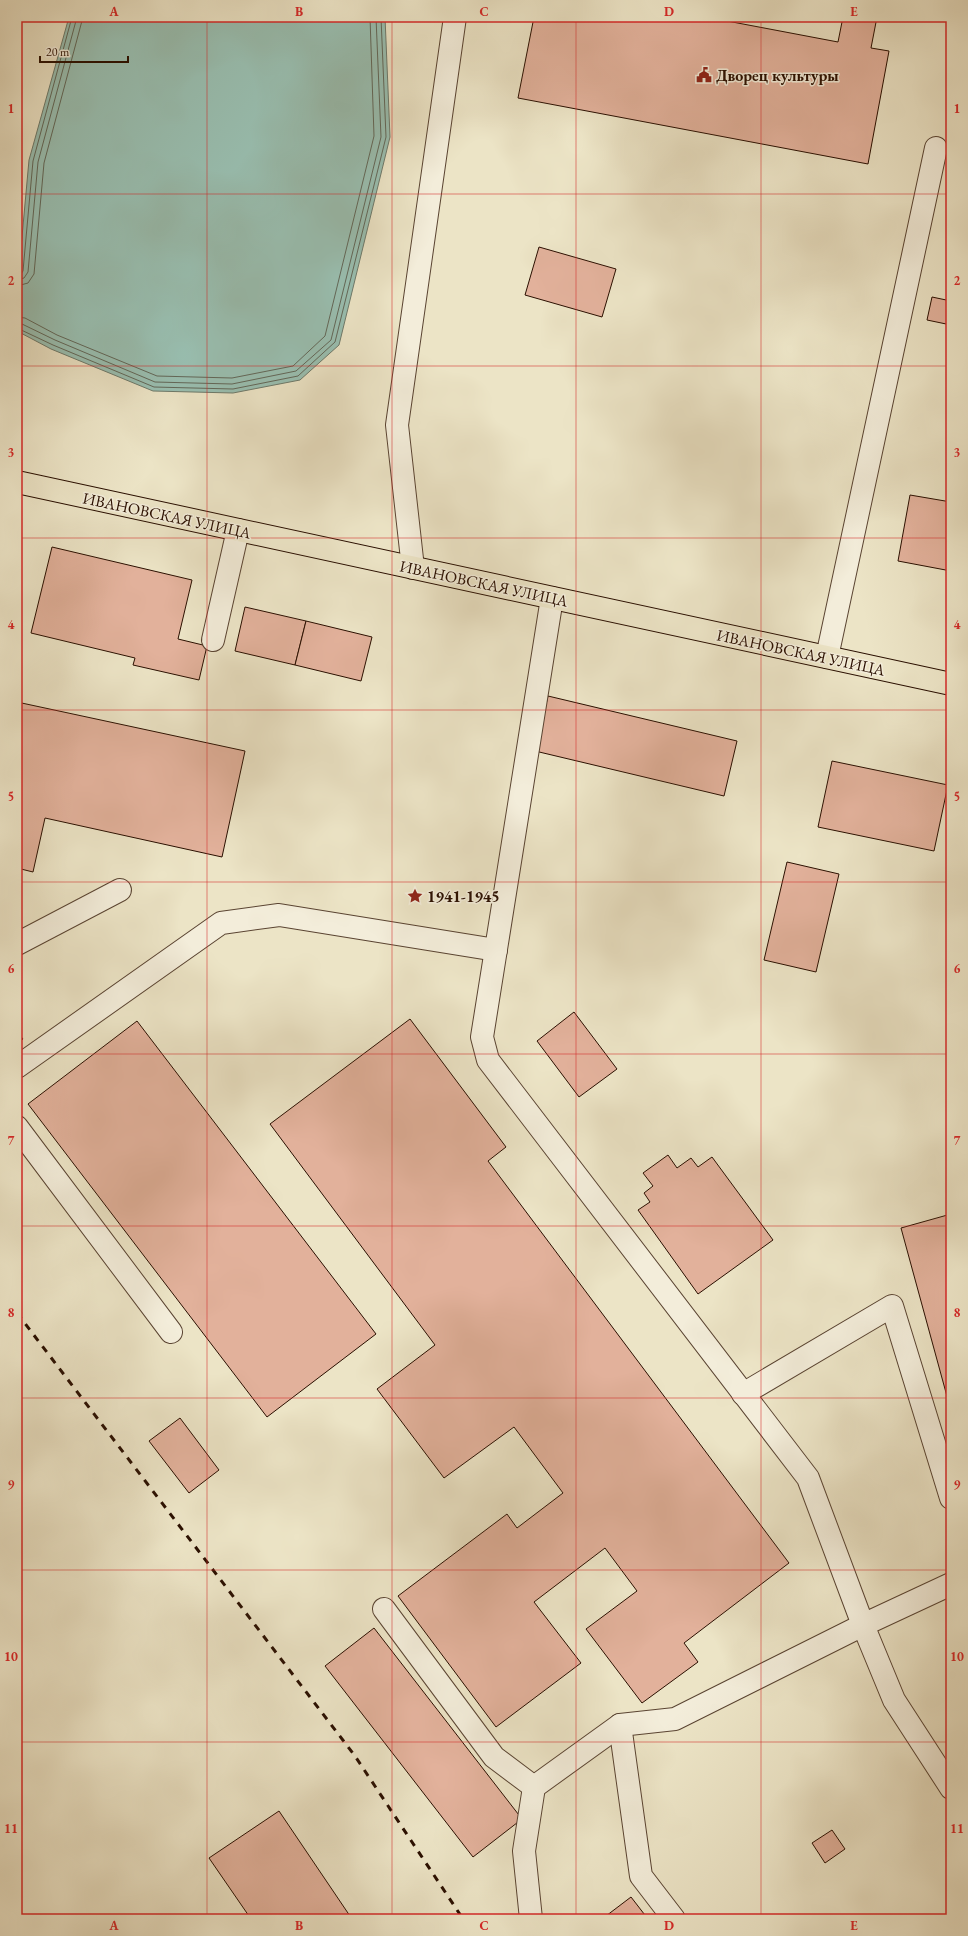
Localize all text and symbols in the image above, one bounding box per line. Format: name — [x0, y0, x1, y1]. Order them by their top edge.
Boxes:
text: A — [108, 3, 119, 20]
text: B — [295, 3, 303, 20]
text: C — [479, 3, 489, 20]
text: D — [664, 3, 674, 20]
text: E — [850, 3, 858, 20]
scale bar — [40, 38, 128, 64]
text: 20 m — [46, 44, 70, 60]
place label: Дворец культуры — [716, 65, 839, 86]
public building icon: Дворец культуры — [695, 66, 713, 84]
text: 1 — [8, 100, 15, 117]
text: 1 — [954, 100, 961, 117]
text: 2 — [8, 272, 15, 289]
text: 2 — [954, 272, 961, 289]
text: 3 — [8, 444, 15, 461]
text: 3 — [954, 444, 961, 461]
street label: ИВАНОВСКАЯ УЛИЦА — [81, 487, 254, 544]
street label: ИВАНОВСКАЯ УЛИЦА — [398, 555, 571, 612]
text: 4 — [8, 616, 15, 633]
text: 4 — [954, 616, 961, 633]
street label: ИВАНОВСКАЯ УЛИЦА — [715, 624, 888, 681]
text: 5 — [8, 788, 14, 805]
text: 5 — [954, 788, 960, 805]
place label: 1941-1945 — [427, 886, 500, 907]
place icon: 1941-1945 — [406, 887, 424, 905]
text: 6 — [8, 960, 15, 977]
text: 6 — [954, 960, 961, 977]
text: 7 — [8, 1132, 15, 1149]
text: 7 — [954, 1132, 961, 1149]
text: 8 — [8, 1304, 15, 1321]
text: 8 — [954, 1304, 961, 1321]
text: 9 — [8, 1476, 15, 1493]
text: 9 — [954, 1476, 961, 1493]
text: 10 — [4, 1648, 18, 1665]
text: 10 — [950, 1648, 964, 1665]
text: 11 — [4, 1820, 18, 1837]
text: 11 — [950, 1820, 964, 1837]
text: A — [108, 1917, 119, 1934]
text: B — [295, 1917, 303, 1934]
text: C — [479, 1917, 489, 1934]
text: D — [664, 1917, 674, 1934]
text: E — [850, 1917, 858, 1934]

